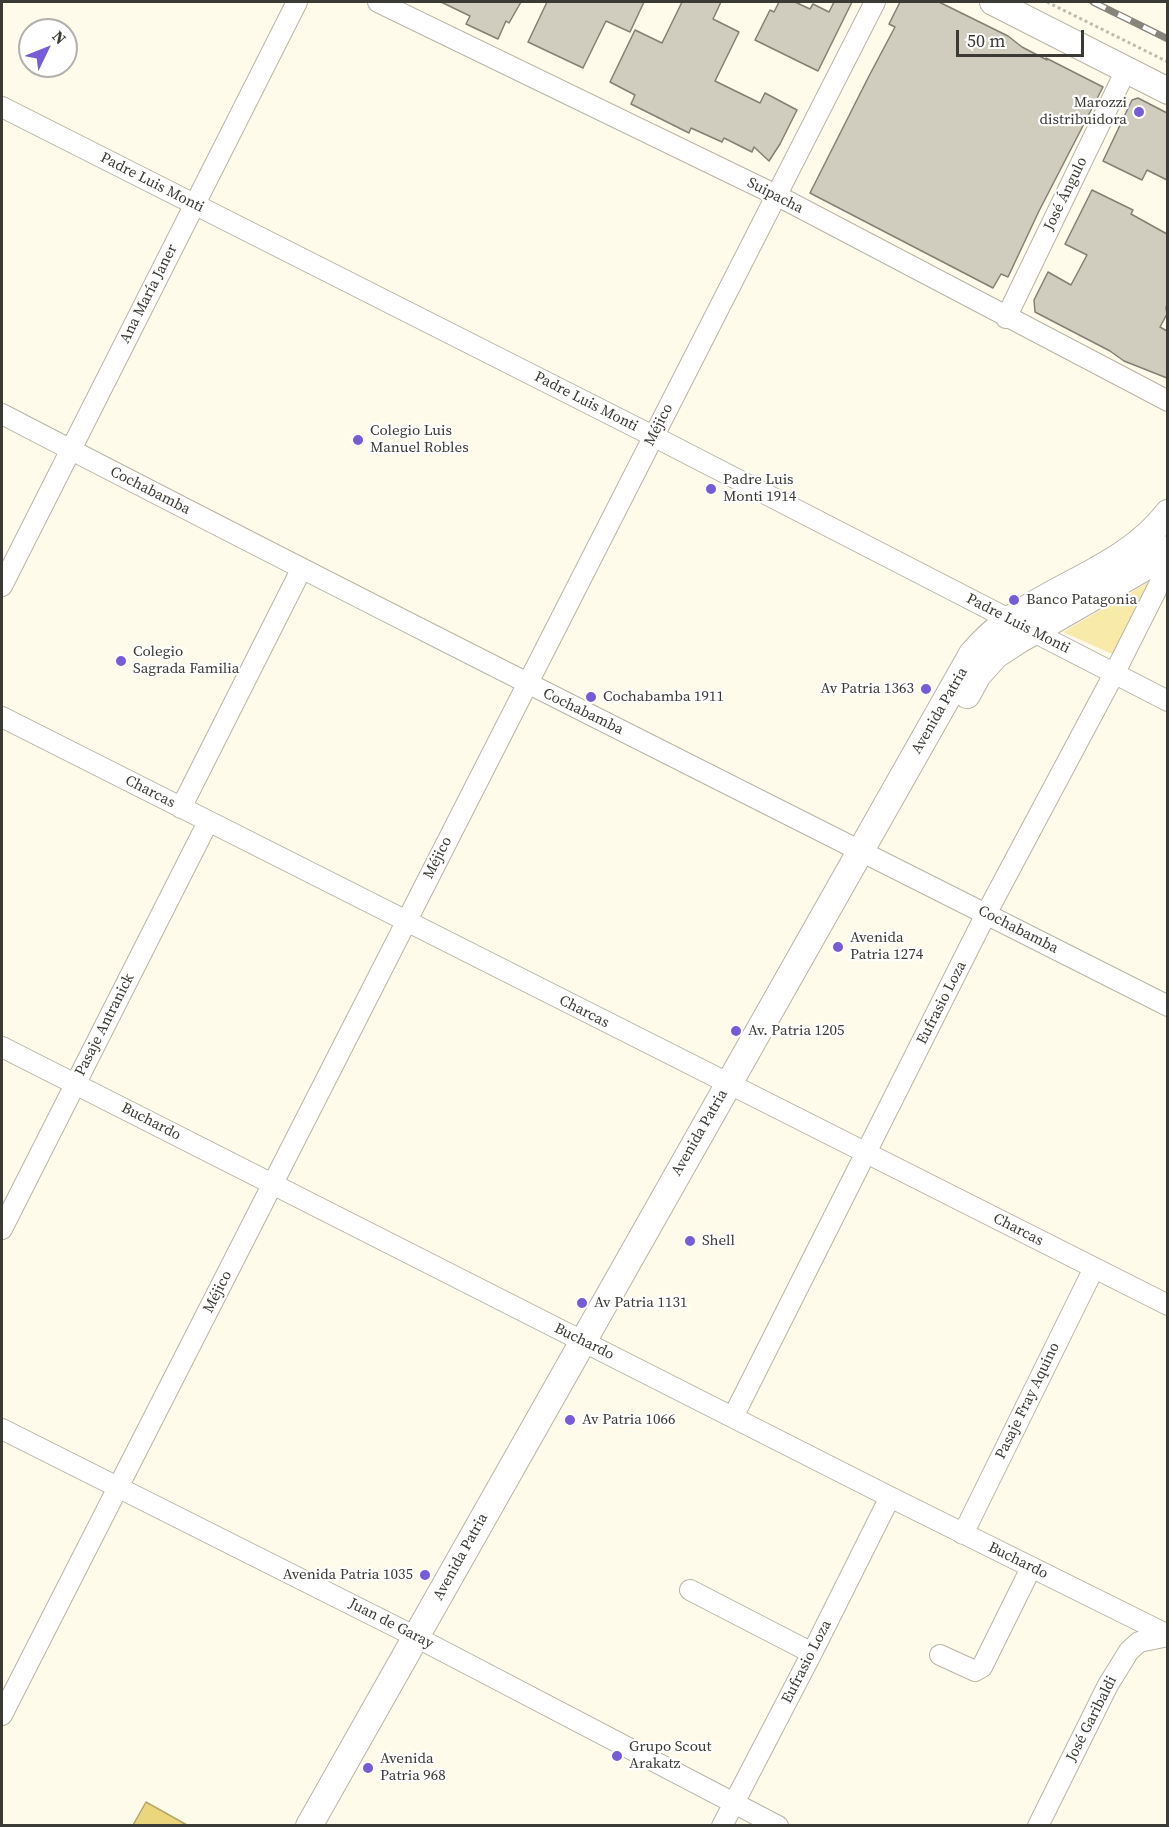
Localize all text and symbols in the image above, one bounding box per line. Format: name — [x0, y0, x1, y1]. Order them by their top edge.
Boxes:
north arrow — [18, 18, 78, 78]
scale bar — [959, 18, 1086, 56]
text: N — [48, 25, 72, 49]
text: 50 m — [967, 28, 1005, 53]
place label: Marozzi distribuidora — [1040, 94, 1127, 129]
marker: Marozzi distribuidora — [1132, 105, 1146, 119]
street label: Padre Luis Monti — [97, 149, 207, 217]
street label: José Ángulo — [1040, 154, 1092, 234]
street label: Suipacha — [744, 174, 806, 218]
street label: Ana María Janer — [116, 241, 182, 347]
street label: Padre Luis Monti — [531, 368, 641, 436]
street label: Méjico — [641, 401, 677, 449]
place label: Colegio Luis Manuel Robles — [370, 422, 469, 457]
marker: Colegio Luis Manuel Robles — [351, 433, 365, 447]
street label: Cochabamba — [107, 463, 193, 519]
place label: Padre Luis Monti 1914 — [723, 471, 796, 506]
marker: Padre Luis Monti 1914 — [704, 482, 718, 496]
street label: Padre Luis Monti — [963, 590, 1073, 658]
place label: Banco Patagonia — [1026, 591, 1137, 609]
marker: Banco Patagonia — [1007, 593, 1021, 607]
place label: Colegio Sagrada Familia — [133, 643, 239, 678]
marker: Colegio Sagrada Familia — [114, 654, 128, 668]
street label: Avenida Patria — [908, 665, 972, 757]
place label: Av Patria 1363 — [821, 680, 914, 698]
marker: Av Patria 1363 — [919, 682, 933, 696]
street label: Cochabamba — [540, 685, 626, 739]
place label: Cochabamba 1911 — [603, 688, 724, 706]
marker: Cochabamba 1911 — [584, 690, 598, 704]
street label: Charcas — [122, 772, 178, 812]
street label: Méjico — [420, 834, 456, 882]
street label: Cochabamba — [975, 902, 1061, 958]
place label: Avenida Patria 1274 — [850, 929, 923, 964]
marker: Avenida Patria 1274 — [831, 940, 845, 954]
street label: Eufrasio Loza — [913, 958, 971, 1048]
street label: Pasaje Antranick — [71, 971, 139, 1079]
street label: Charcas — [556, 992, 612, 1032]
place label: Av. Patria 1205 — [748, 1022, 845, 1040]
marker: Av. Patria 1205 — [729, 1024, 743, 1038]
street label: Avenida Patria — [668, 1087, 732, 1179]
street label: Buchardo — [118, 1099, 184, 1145]
street label: Charcas — [990, 1210, 1046, 1250]
place label: Shell — [702, 1232, 735, 1250]
marker: Shell — [683, 1234, 697, 1248]
street label: Méjico — [200, 1268, 236, 1316]
place label: Av Patria 1131 — [594, 1294, 687, 1312]
marker: Av Patria 1131 — [575, 1296, 589, 1310]
street label: Buchardo — [551, 1320, 617, 1364]
street label: Pasaje Fray Aquino — [992, 1340, 1064, 1462]
place label: Av Patria 1066 — [582, 1411, 675, 1429]
marker: Av Patria 1066 — [563, 1413, 577, 1427]
street label: Avenida Patria — [430, 1510, 492, 1604]
street label: Buchardo — [985, 1539, 1051, 1583]
place label: Avenida Patria 1035 — [283, 1566, 413, 1584]
marker: Avenida Patria 1035 — [418, 1568, 432, 1582]
street label: Juan de Garay — [346, 1595, 436, 1653]
street label: Eufrasio Loza — [778, 1617, 836, 1707]
street label: José Garibaldi — [1063, 1673, 1121, 1765]
place label: Grupo Scout Arakatz — [629, 1738, 711, 1773]
marker: Grupo Scout Arakatz — [610, 1749, 624, 1763]
place label: Avenida Patria 968 — [380, 1750, 446, 1785]
marker: Avenida Patria 968 — [361, 1761, 375, 1775]

